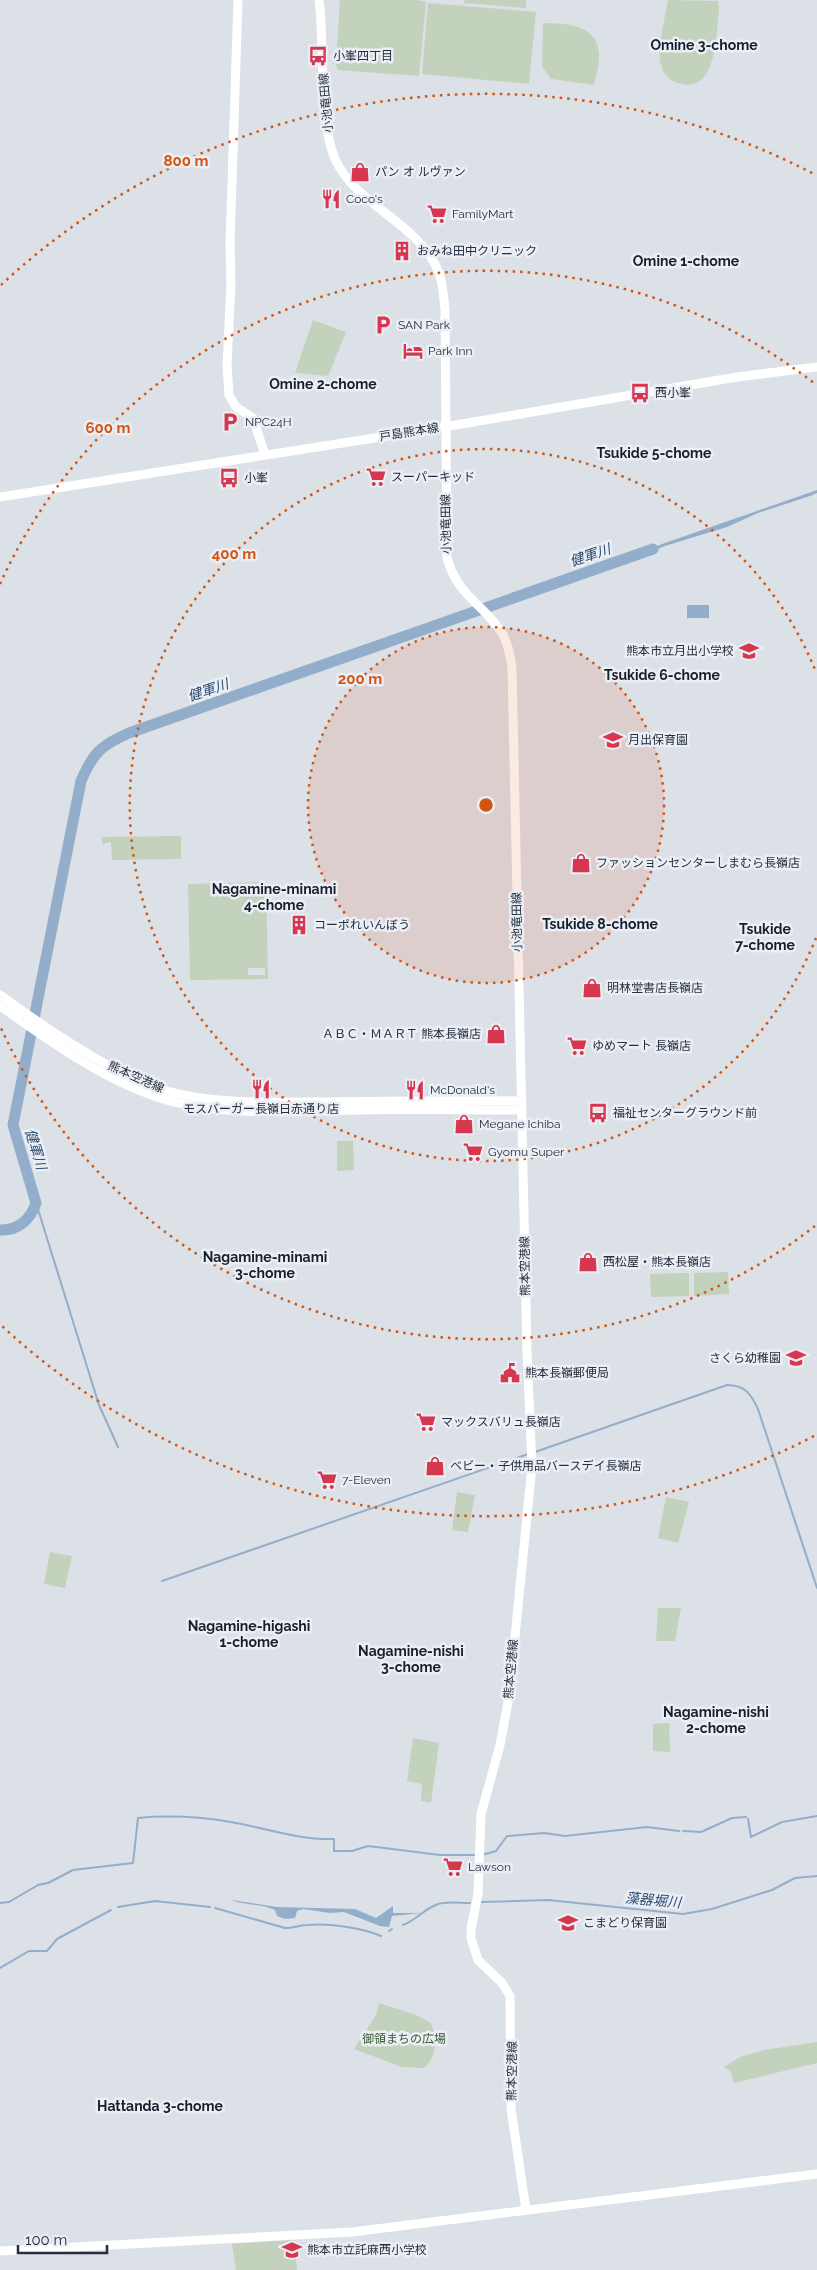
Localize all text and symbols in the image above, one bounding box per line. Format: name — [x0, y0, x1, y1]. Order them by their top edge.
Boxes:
district label: Omine 3-chome — [650, 37, 758, 53]
bus stop icon: 小峯四丁目 — [307, 45, 329, 67]
place label: 小峯四丁目 — [333, 49, 393, 63]
street label: 小池竜田線 — [316, 72, 336, 134]
text: 800 m — [163, 152, 209, 170]
shop icon: パン オ ルヴァン — [349, 161, 371, 183]
place label: パン オ ルヴァン — [375, 165, 466, 179]
restaurant icon: Coco's — [320, 188, 342, 210]
place label: Coco's — [346, 192, 383, 206]
supermarket icon: FamilyMart — [426, 203, 448, 225]
place label: FamilyMart — [452, 207, 513, 221]
building icon: おみね田中クリニック — [391, 240, 413, 262]
place label: おみね田中クリニック — [417, 244, 537, 258]
district label: Omine 1-chome — [633, 253, 740, 269]
parking icon: SAN Park — [372, 314, 394, 336]
place label: SAN Park — [398, 318, 451, 332]
hotel icon: Park Inn — [402, 340, 424, 362]
place label: Park Inn — [428, 344, 473, 358]
district label: Omine 2-chome — [269, 376, 377, 392]
bus stop icon: 西小峯 — [629, 382, 651, 404]
place label: 西小峯 — [655, 386, 691, 400]
parking icon: NPC24H — [219, 411, 241, 433]
place label: NPC24H — [245, 415, 292, 429]
text: 600 m — [85, 419, 131, 437]
street label: 戸島熊本線 — [378, 420, 440, 444]
district label: Tsukide 5-chome — [596, 445, 712, 461]
supermarket icon: スーパーキッド — [365, 466, 387, 488]
bus stop icon: 小峯 — [218, 467, 240, 489]
place label: スーパーキッド — [391, 470, 475, 484]
place label: 小峯 — [244, 471, 268, 485]
street label: 小池竜田線 — [438, 494, 454, 554]
water label: 健軍川 — [568, 540, 614, 569]
text: 400 m — [212, 545, 256, 563]
school or university icon: 熊本市立月出小学校 — [738, 640, 760, 662]
place label: 熊本市立月出小学校 — [626, 644, 734, 658]
district label: Tsukide 6-chome — [604, 667, 721, 683]
text: 200 m — [338, 670, 382, 688]
water label: 健軍川 — [186, 675, 232, 704]
school or university icon: 月出保育園 — [602, 729, 624, 751]
place label: 月出保育園 — [628, 733, 688, 747]
centre of rings — [477, 796, 495, 814]
shop icon: ファッションセンターしまむら長嶺店 — [570, 852, 592, 874]
place label: ファッションセンターしまむら長嶺店 — [596, 856, 800, 870]
district label: Nagamine-minami 4-chome — [212, 881, 336, 913]
street label: 小池竜田線 — [509, 892, 525, 952]
building icon: コーポれいんぼう — [288, 914, 310, 936]
district label: Tsukide 8-chome — [542, 916, 658, 932]
place label: コーポれいんぼう — [314, 918, 410, 932]
district label: Tsukide 7-chome — [735, 921, 795, 953]
shop icon: 明林堂書店長嶺店 — [581, 977, 603, 999]
place label: 明林堂書店長嶺店 — [607, 981, 703, 995]
shop icon: ＡＢＣ・ＭＡＲＴ 熊本長嶺店 — [485, 1023, 507, 1045]
place label: ＡＢＣ・ＭＡＲＴ 熊本長嶺店 — [322, 1027, 481, 1041]
supermarket icon: ゆめマート 長嶺店 — [566, 1035, 588, 1057]
place label: ゆめマート 長嶺店 — [592, 1039, 691, 1053]
street label: 熊本空港線 — [106, 1058, 166, 1096]
restaurant icon: モスバーガー長嶺日赤通り店 — [250, 1078, 272, 1100]
restaurant icon: McDonald's — [404, 1079, 426, 1101]
place label: McDonald's — [430, 1083, 495, 1097]
place label: モスバーガー長嶺日赤通り店 — [183, 1102, 339, 1116]
bus stop icon: 福祉センターグラウンド前 — [587, 1102, 609, 1124]
place label: 福祉センターグラウンド前 — [613, 1106, 757, 1120]
shop icon: Megane Ichiba — [453, 1113, 475, 1135]
place label: Megane Ichiba — [479, 1117, 561, 1131]
water label: 健軍川 — [22, 1127, 50, 1173]
supermarket icon: Gyomu Super — [462, 1141, 484, 1163]
place label: Gyomu Super — [488, 1145, 565, 1159]
street label: 熊本空港線 — [517, 1236, 533, 1296]
district label: Nagamine-minami 3-chome — [203, 1249, 327, 1281]
shop icon: 西松屋・熊本長嶺店 — [577, 1251, 599, 1273]
place label: 西松屋・熊本長嶺店 — [603, 1255, 711, 1269]
school or university icon: さくら幼稚園 — [785, 1347, 807, 1369]
place label: さくら幼稚園 — [709, 1351, 781, 1365]
public building icon: 熊本長嶺郵便局 — [499, 1362, 521, 1384]
place label: 熊本長嶺郵便局 — [525, 1366, 609, 1380]
supermarket icon: マックスバリュ長嶺店 — [415, 1411, 437, 1433]
place label: マックスバリュ長嶺店 — [441, 1415, 561, 1429]
shop icon: ベビー・子供用品バースデイ長嶺店 — [424, 1455, 446, 1477]
place label: ベビー・子供用品バースデイ長嶺店 — [450, 1459, 641, 1473]
supermarket icon: 7-Eleven — [316, 1469, 338, 1491]
place label: 7-Eleven — [342, 1473, 391, 1487]
district label: Nagamine-higashi 1-chome — [188, 1618, 310, 1650]
street label: 熊本空港線 — [501, 1638, 521, 1700]
district label: Nagamine-nishi 3-chome — [358, 1643, 464, 1675]
district label: Nagamine-nishi 2-chome — [663, 1704, 769, 1736]
supermarket icon: Lawson — [442, 1856, 464, 1878]
place label: Lawson — [468, 1860, 511, 1874]
water label: 藻器堀川 — [624, 1890, 684, 1911]
school or university icon: こまどり保育園 — [557, 1912, 579, 1934]
place label: こまどり保育園 — [583, 1916, 667, 1930]
park label: 御領まちの広場 — [362, 2032, 446, 2046]
street label: 熊本空港線 — [504, 2041, 520, 2101]
district label: Hattanda 3-chome — [97, 2098, 224, 2114]
scale bar — [18, 2222, 106, 2254]
text: 100 m — [25, 2231, 67, 2249]
school or university icon: 熊本市立託麻西小学校 — [281, 2239, 303, 2261]
place label: 熊本市立託麻西小学校 — [307, 2243, 427, 2257]

